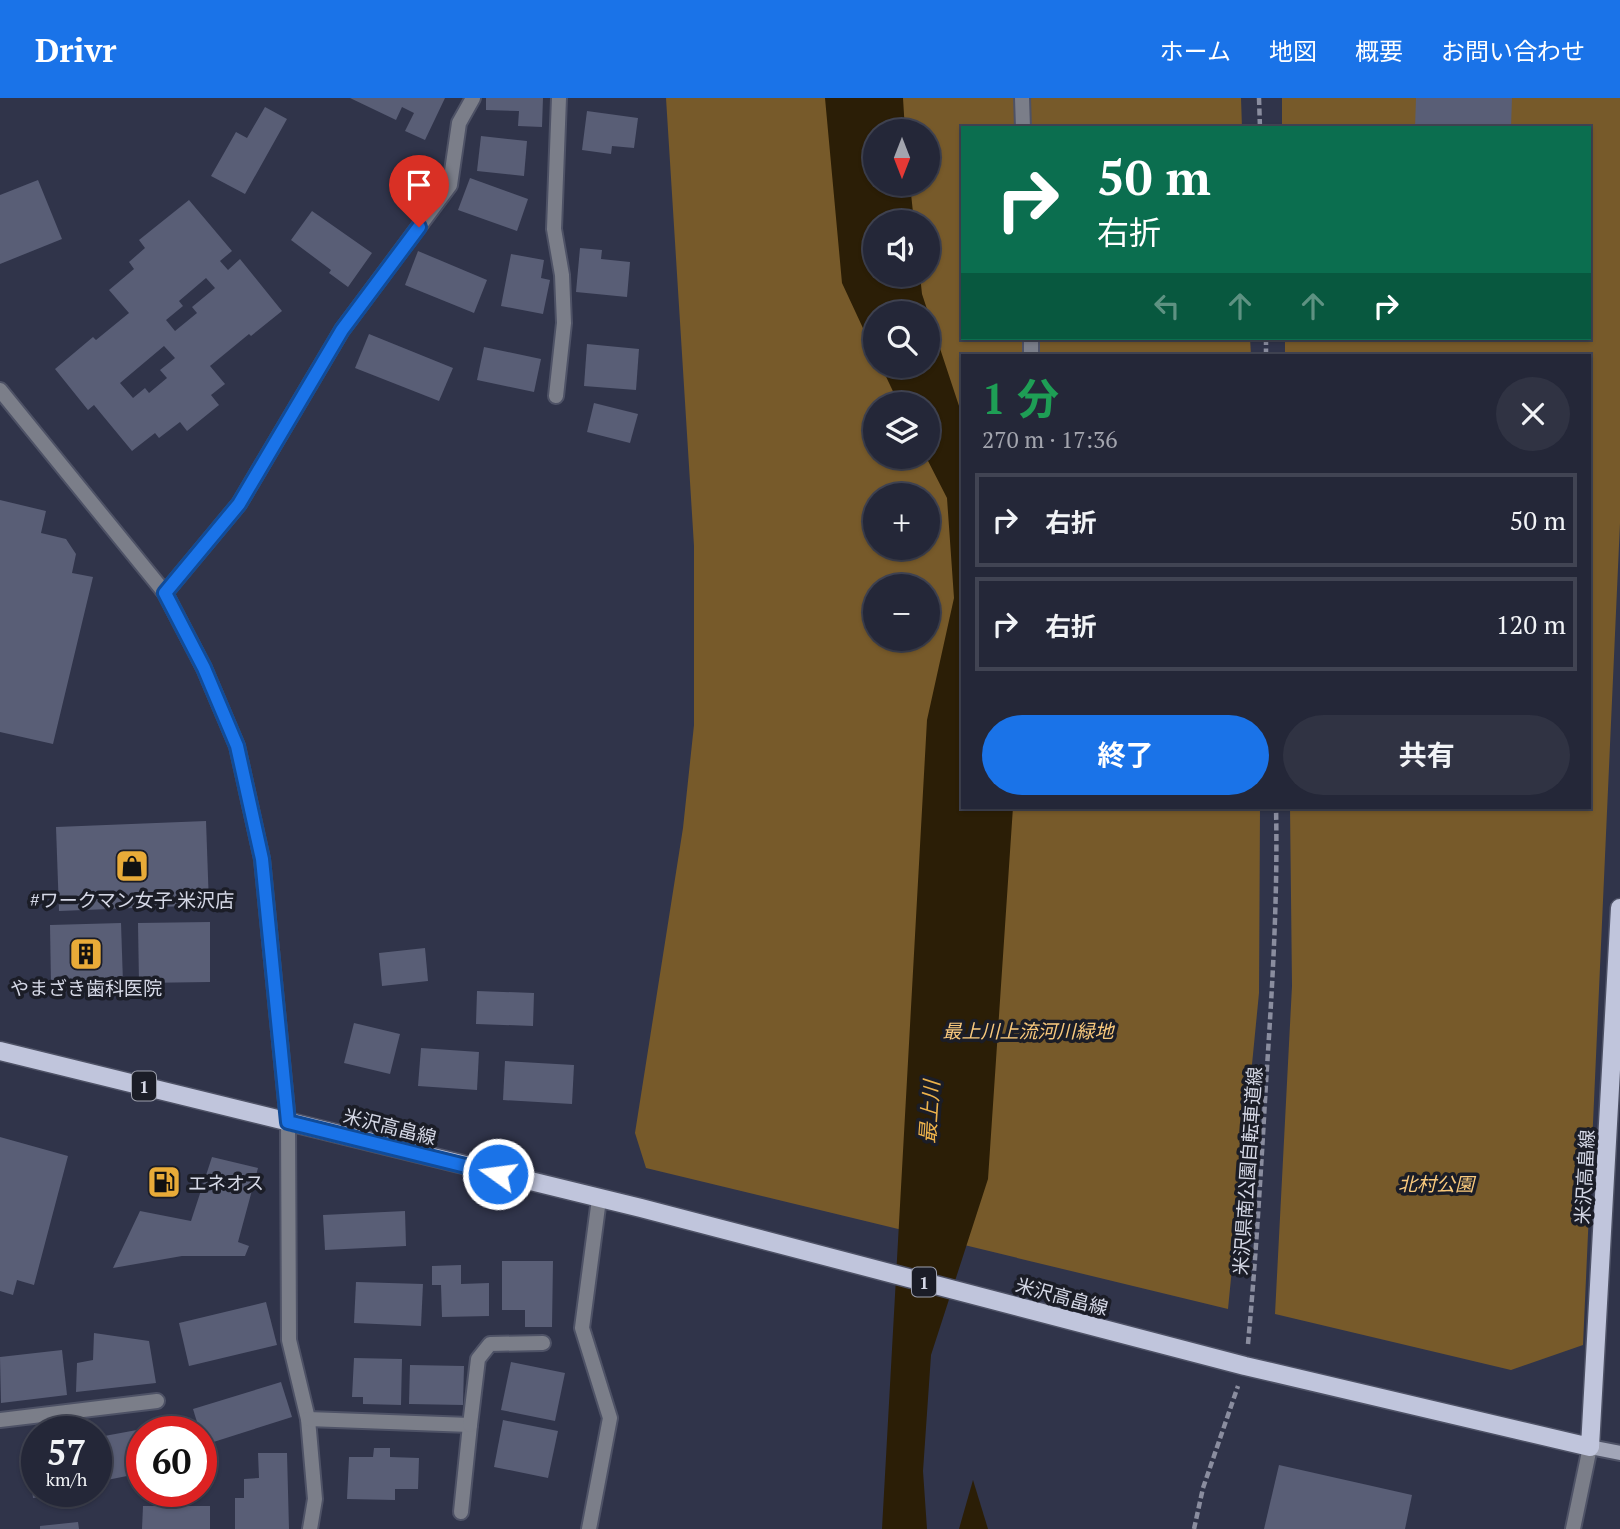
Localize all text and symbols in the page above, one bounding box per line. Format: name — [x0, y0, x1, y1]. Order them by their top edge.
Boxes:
text: Drivr — [35, 28, 116, 71]
text: ホーム — [1160, 35, 1231, 67]
text: 地図 — [1269, 35, 1317, 67]
text: 概要 — [1355, 35, 1403, 67]
text: お問い合わせ — [1441, 35, 1585, 67]
north arrow — [863, 119, 940, 196]
map controls — [863, 119, 940, 651]
text: 50 m — [1097, 144, 1211, 209]
icon: right — [982, 154, 1073, 245]
pin — [389, 155, 449, 227]
icon: arrive — [400, 166, 438, 204]
button: sound — [863, 210, 940, 287]
text: 右折 — [1097, 211, 1161, 253]
icon: left — [1148, 287, 1186, 325]
icon: ahead — [1221, 287, 1259, 325]
icon: ahead — [1294, 287, 1332, 325]
icon: right — [1367, 287, 1405, 325]
button: search — [863, 301, 940, 378]
text: 1 分 — [982, 370, 1059, 426]
button: close — [1496, 377, 1570, 451]
button: layers — [863, 392, 940, 469]
text: 270 m · 17:36 — [982, 424, 1117, 455]
button: + — [863, 483, 940, 560]
icon: right — [986, 501, 1024, 539]
text: 50 m — [1510, 503, 1566, 537]
text: 右折 — [1045, 505, 1097, 539]
button: − — [863, 574, 940, 651]
icon: right — [986, 605, 1024, 643]
text: 120 m — [1496, 607, 1566, 641]
text: 右折 — [1045, 609, 1097, 643]
button: 終了 — [982, 715, 1269, 795]
button: 共有 — [1283, 715, 1570, 795]
shop icon: #ワークマン女子 米沢店 — [113, 847, 151, 885]
place label: #ワークマン女子 米沢店 — [30, 887, 234, 912]
building icon: やまざき歯科医院 — [67, 935, 105, 973]
place label: やまざき歯科医院 — [10, 975, 162, 1000]
park label: 最上川上流河川緑地 — [942, 1018, 1115, 1043]
street label: 米沢県南公園自転車道線 — [1227, 1066, 1267, 1276]
road number: 1 — [132, 1071, 156, 1100]
water label: 最上川 — [913, 1078, 945, 1144]
street label: 米沢高畠線 — [341, 1102, 439, 1150]
street label: 米沢高畠線 — [1569, 1129, 1599, 1225]
position arrow — [461, 1137, 535, 1211]
fuel station icon: エネオス — [145, 1163, 183, 1201]
place label: エネオス — [188, 1170, 264, 1195]
park label: 北村公園 — [1398, 1171, 1477, 1196]
road number: 1 — [912, 1268, 936, 1296]
street label: 米沢高畠線 — [1013, 1272, 1111, 1320]
speed limit sign: 60 — [126, 1416, 217, 1507]
text: 57 — [47, 1429, 86, 1475]
text: km/h — [46, 1467, 87, 1491]

